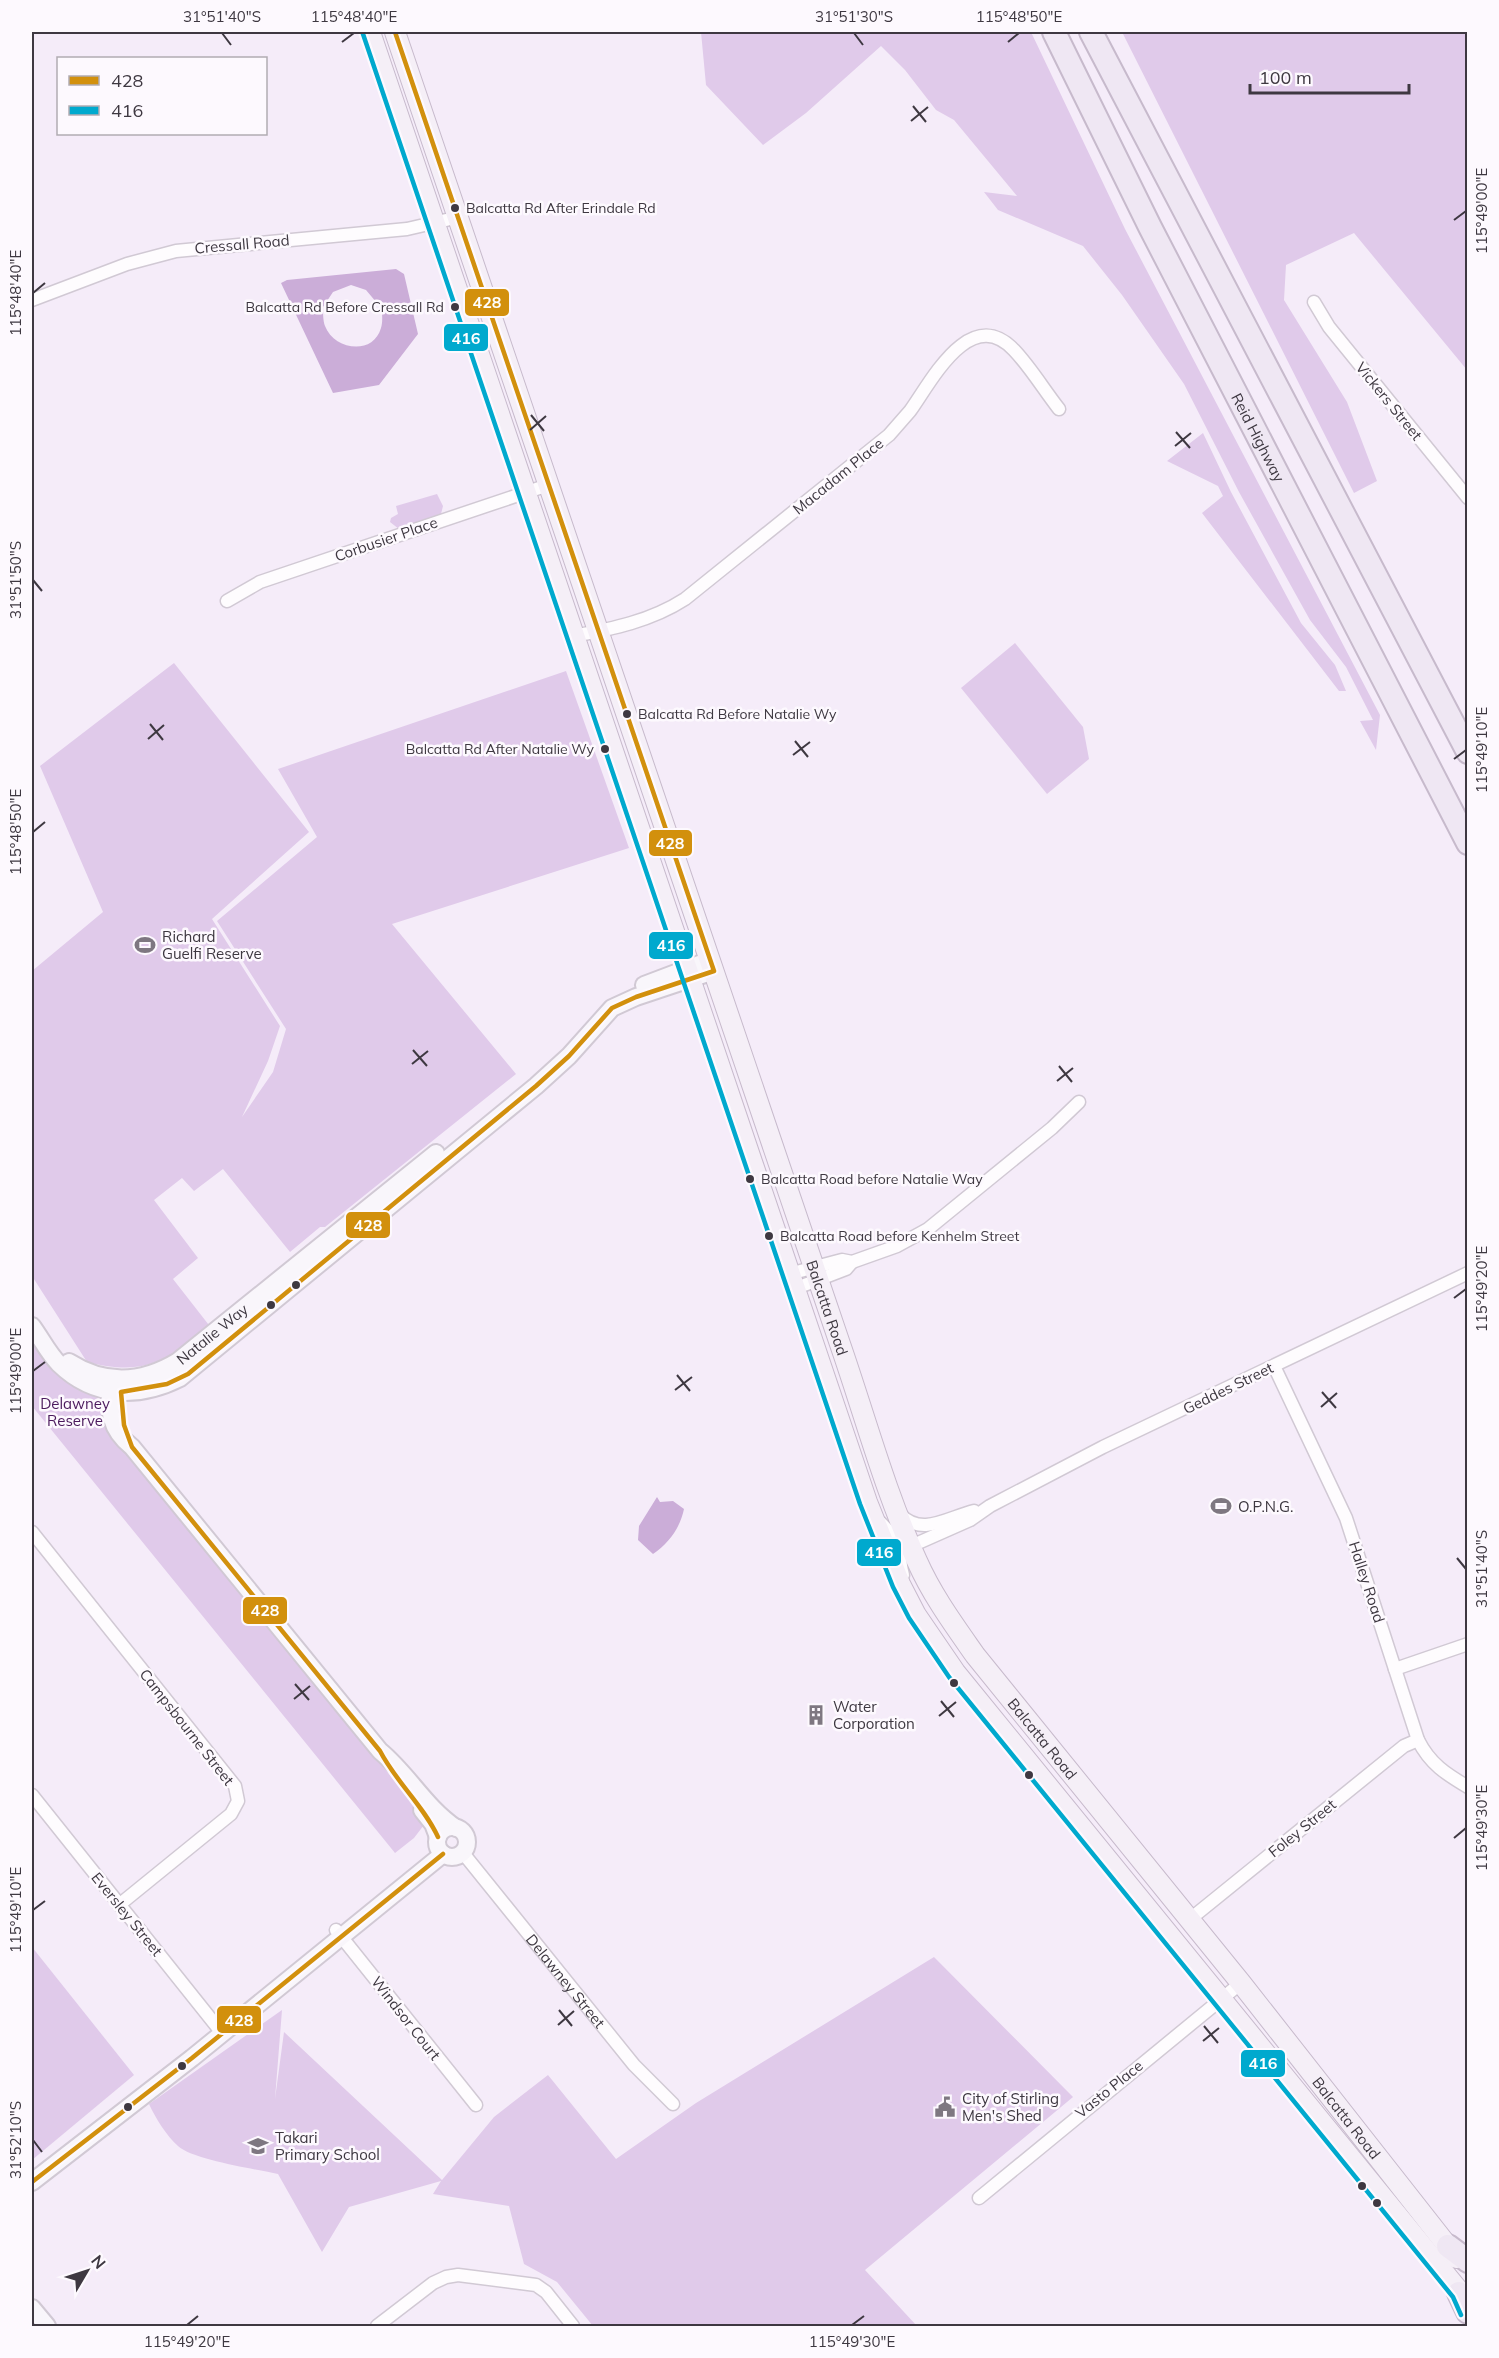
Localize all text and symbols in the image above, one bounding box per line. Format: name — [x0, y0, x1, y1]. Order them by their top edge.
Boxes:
text: 31°51'40"S — [183, 7, 261, 26]
text: 115°48'40"E — [311, 7, 397, 26]
text: 31°51'30"S — [815, 7, 893, 26]
text: 115°48'50"E — [976, 7, 1062, 26]
legend — [57, 57, 267, 135]
scale bar — [1250, 57, 1409, 95]
text: 100 m — [1259, 66, 1312, 89]
text: 428 — [111, 69, 143, 92]
text: 416 — [111, 99, 143, 122]
text: 115°49'00"E — [1472, 168, 1491, 254]
place label: Balcatta Rd After Erindale Rd — [466, 199, 656, 217]
marker: Balcatta Rd After Erindale Rd — [449, 202, 461, 214]
street label: Cressall Road — [194, 230, 290, 258]
text: 115°48'40"E — [6, 250, 25, 336]
line badge: 428 — [464, 288, 510, 317]
text: 428 — [473, 292, 502, 312]
place label: Balcatta Rd Before Cressall Rd — [246, 298, 444, 316]
marker: Balcatta Rd Before Cressall Rd — [449, 301, 461, 313]
line badge: 416 — [443, 323, 489, 352]
text: 416 — [452, 328, 481, 348]
street label: Vickers Street — [1352, 358, 1426, 444]
street label: Reid Highway — [1228, 390, 1289, 485]
street label: Macadam Place — [789, 434, 887, 518]
street label: Corbusier Place — [332, 512, 440, 566]
text: 31°51'50"S — [6, 541, 25, 619]
place label: Balcatta Rd Before Natalie Wy — [638, 705, 837, 723]
text: 115°49'10"E — [1472, 707, 1491, 793]
marker: Balcatta Rd Before Natalie Wy — [621, 708, 633, 720]
place label: Balcatta Rd After Natalie Wy — [406, 740, 595, 758]
marker: Balcatta Rd After Natalie Wy — [599, 743, 611, 755]
text: 115°48'50"E — [6, 789, 25, 875]
line badge: 428 — [648, 829, 693, 857]
text: 428 — [656, 833, 685, 853]
place label: Richard Guelfi Reserve — [162, 927, 262, 963]
line badge: 416 — [648, 931, 694, 960]
sports icon: Richard Guelfi Reserve — [133, 933, 157, 957]
text: 416 — [657, 935, 686, 955]
place label: Balcatta Road before Natalie Way — [761, 1170, 983, 1188]
marker: Balcatta Road before Natalie Way — [744, 1173, 756, 1185]
line badge: 428 — [345, 1211, 391, 1239]
text: 428 — [354, 1215, 383, 1235]
place label: Balcatta Road before Kenhelm Street — [780, 1227, 1019, 1245]
marker: Balcatta Road before Kenhelm Street — [763, 1230, 775, 1242]
text: 115°49'20"E — [1472, 1246, 1491, 1332]
street label: Balcatta Road — [803, 1258, 853, 1358]
unlabelled marker — [290, 1279, 302, 1291]
street label: Natalie Way — [172, 1299, 251, 1368]
unlabelled marker — [265, 1299, 277, 1311]
text: 115°49'00"E — [6, 1328, 25, 1414]
street label: Geddes Street — [1180, 1358, 1276, 1418]
park label: Delawney Reserve — [40, 1394, 110, 1430]
sports icon: O.P.N.G. — [1209, 1494, 1233, 1518]
place label: O.P.N.G. — [1238, 1497, 1293, 1516]
text: 31°51'40"S — [1472, 1530, 1491, 1608]
line badge: 416 — [856, 1538, 902, 1567]
street label: Halley Road — [1345, 1539, 1389, 1625]
text: 416 — [865, 1542, 894, 1562]
line badge: 428 — [242, 1596, 288, 1625]
text: 428 — [251, 1600, 280, 1620]
street label: Campsbourne Street — [136, 1665, 238, 1789]
unlabelled marker — [948, 1677, 960, 1689]
street label: Balcatta Road — [1004, 1694, 1081, 1783]
place label: Water Corporation — [833, 1697, 915, 1733]
building icon: Water Corporation — [804, 1703, 828, 1727]
unlabelled marker — [1023, 1769, 1035, 1781]
text: 115°49'30"E — [1472, 1785, 1491, 1871]
street label: Foley Street — [1264, 1795, 1340, 1861]
text: 115°49'10"E — [6, 1867, 25, 1953]
street label: Eversley Street — [87, 1868, 167, 1960]
street label: Delawney Street — [522, 1930, 610, 2031]
street label: Windsor Court — [367, 1972, 445, 2064]
line badge: 428 — [216, 2005, 262, 2034]
text: 428 — [225, 2010, 254, 2030]
line badge: 416 — [1240, 2049, 1286, 2078]
text: 416 — [1249, 2053, 1278, 2073]
street label: Vasto Place — [1071, 2056, 1147, 2122]
unlabelled marker — [176, 2060, 188, 2072]
street label: Balcatta Road — [1309, 2073, 1385, 2163]
place label: City of Stirling Men's Shed — [962, 2089, 1059, 2125]
public building icon: City of Stirling Men's Shed — [933, 2095, 957, 2119]
text: 31°52'10"S — [6, 2101, 25, 2179]
unlabelled marker — [122, 2101, 134, 2113]
place label: Takari Primary School — [275, 2128, 380, 2164]
school or university icon: Takari Primary School — [246, 2134, 270, 2158]
unlabelled marker — [1356, 2180, 1368, 2192]
unlabelled marker — [1371, 2197, 1383, 2209]
north arrow — [57, 2241, 117, 2301]
text: N — [87, 2251, 110, 2273]
text: 115°49'20"E — [144, 2332, 230, 2351]
text: 115°49'30"E — [809, 2332, 895, 2351]

